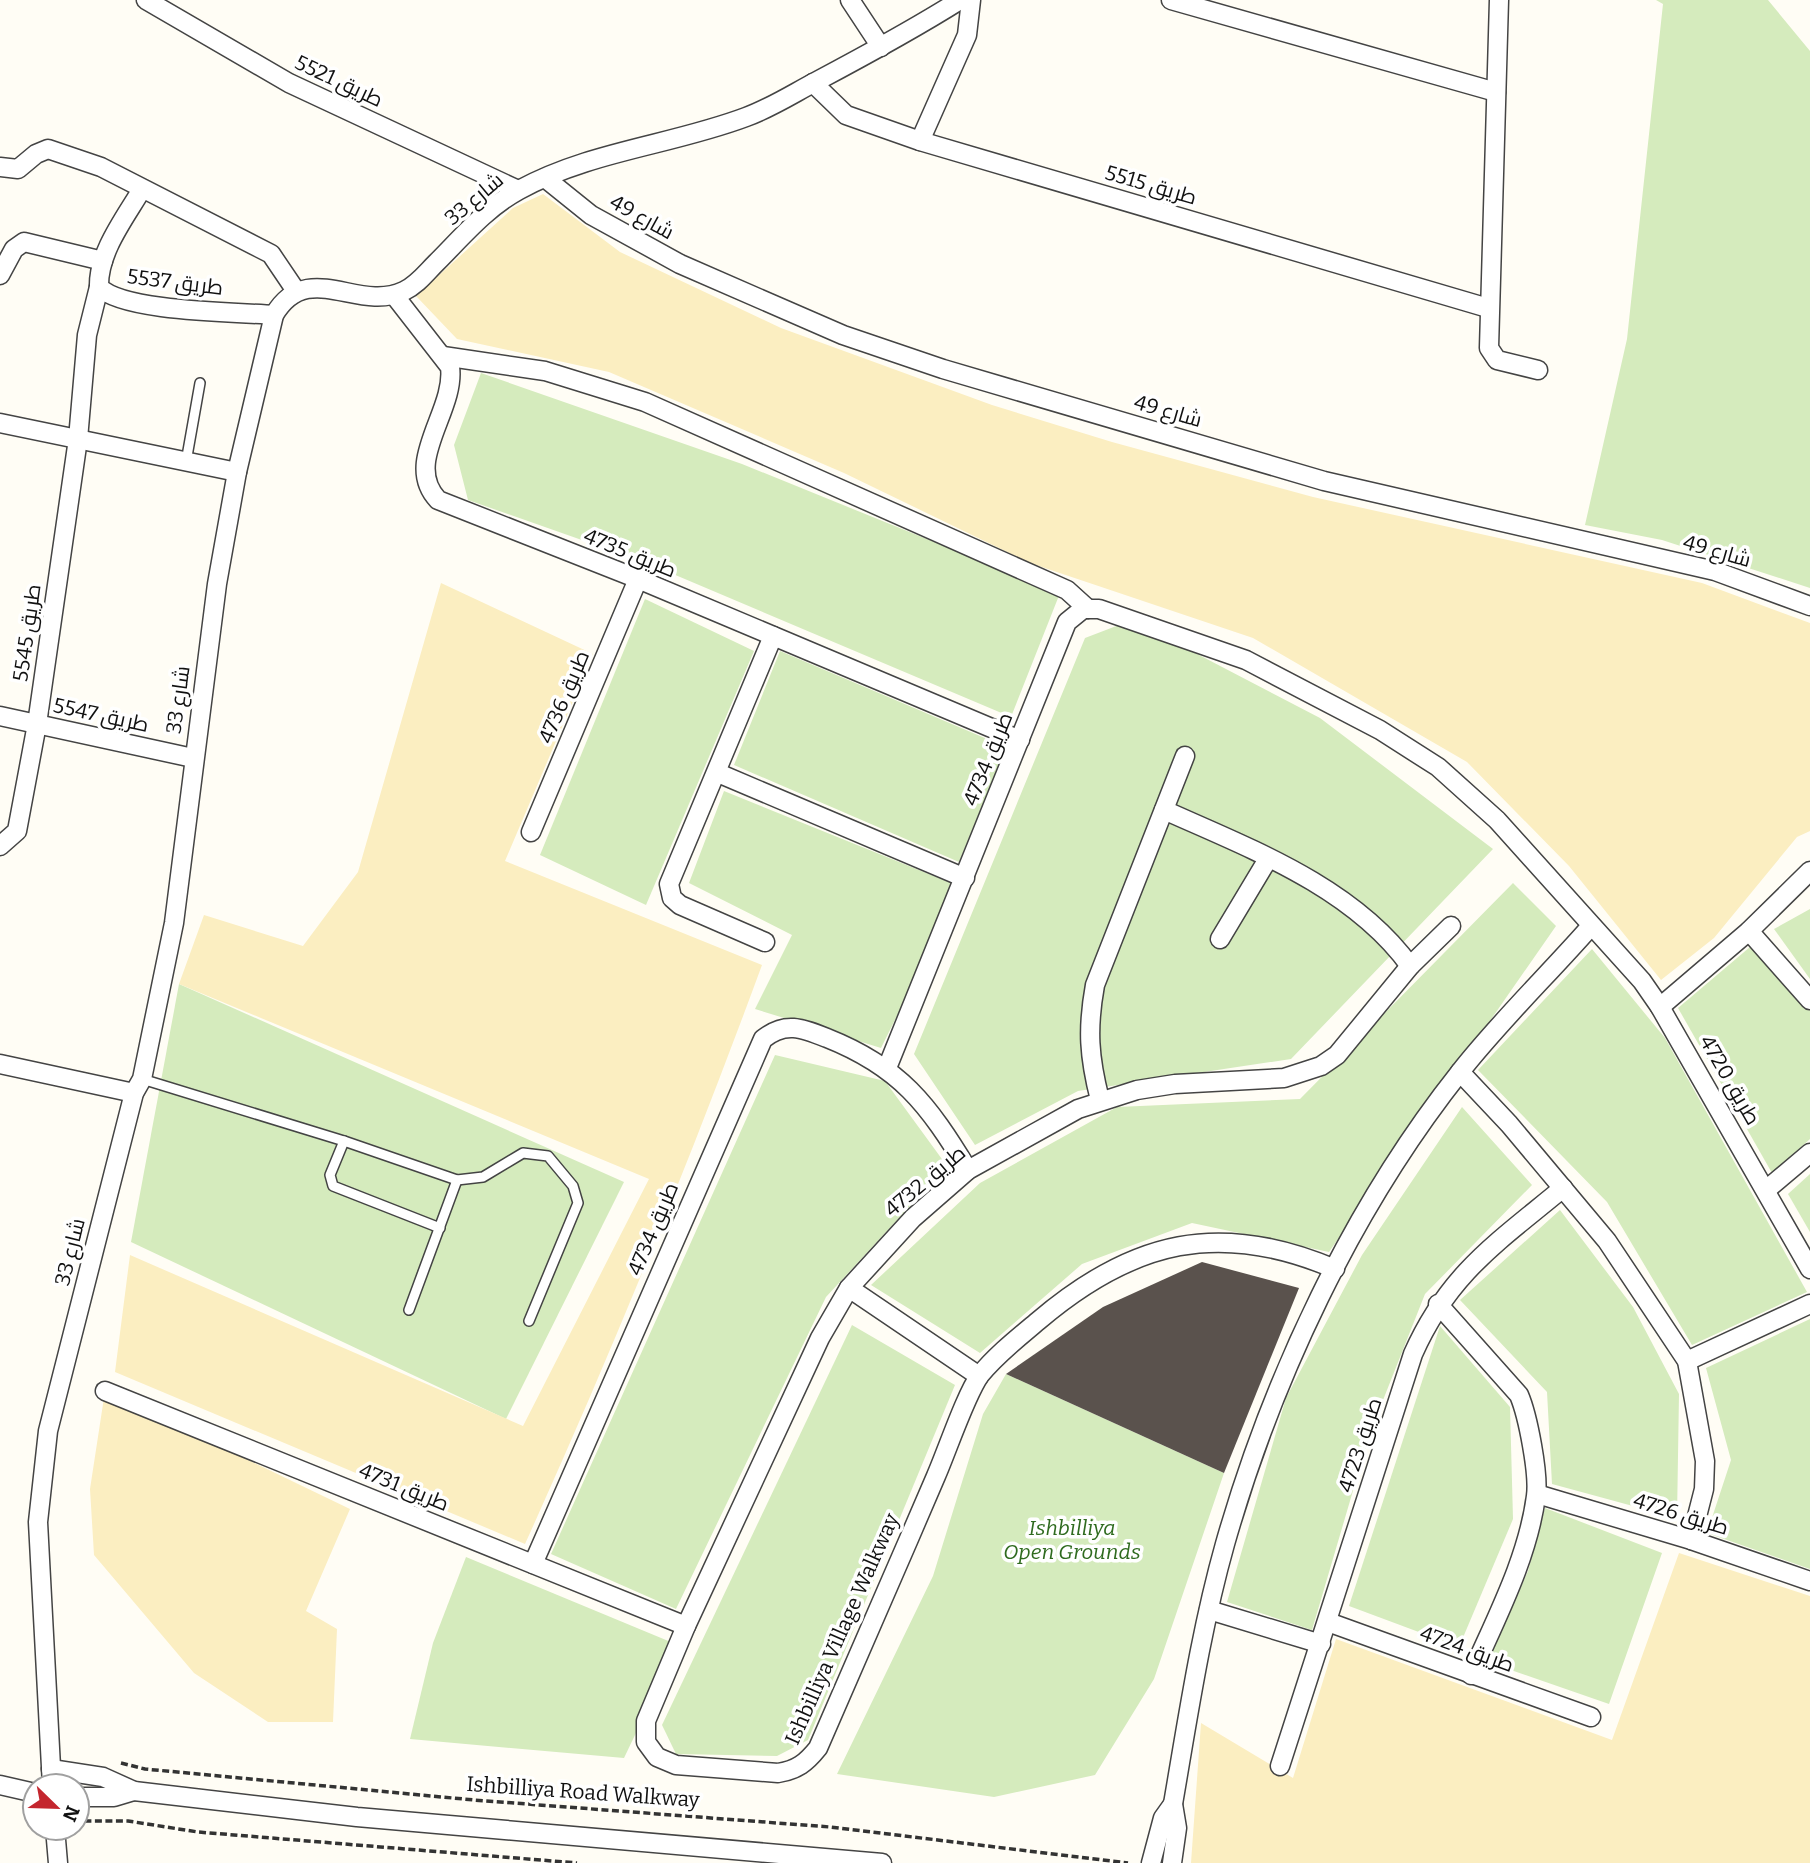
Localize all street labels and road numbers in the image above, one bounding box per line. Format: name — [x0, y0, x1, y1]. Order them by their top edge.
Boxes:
street label: طريق 5521 — [291, 49, 387, 113]
street label: طريق 5515 — [1102, 160, 1200, 210]
street label: شارع 33 — [439, 167, 509, 232]
street label: شارع 49 — [605, 189, 679, 246]
street label: طريق 5537 — [125, 263, 225, 301]
street label: شارع 49 — [1131, 389, 1205, 434]
street label: طريق 4735 — [580, 523, 680, 583]
street label: شارع 49 — [1680, 529, 1754, 574]
street label: طريق 5545 — [7, 583, 47, 683]
street label: طريق 4736 — [533, 647, 595, 747]
street label: شارع 33 — [160, 664, 197, 736]
street label: طريق 5547 — [51, 692, 151, 738]
street label: طريق 4734 — [957, 708, 1019, 810]
street label: طريق 4720 — [1694, 1030, 1766, 1130]
street label: طريق 4732 — [879, 1140, 971, 1222]
street label: طريق 4734 — [622, 1179, 684, 1279]
street label: شارع 33 — [49, 1216, 92, 1289]
street label: طريق 4723 — [1332, 1394, 1388, 1496]
street label: طريق 4731 — [355, 1457, 453, 1517]
street label: طريق 4726 — [1630, 1487, 1732, 1541]
street label: Ishbilliya Village Walkway — [779, 1508, 905, 1749]
street label: طريق 4724 — [1416, 1620, 1518, 1678]
street label: Ishbilliya Road Walkway — [465, 1771, 701, 1813]

